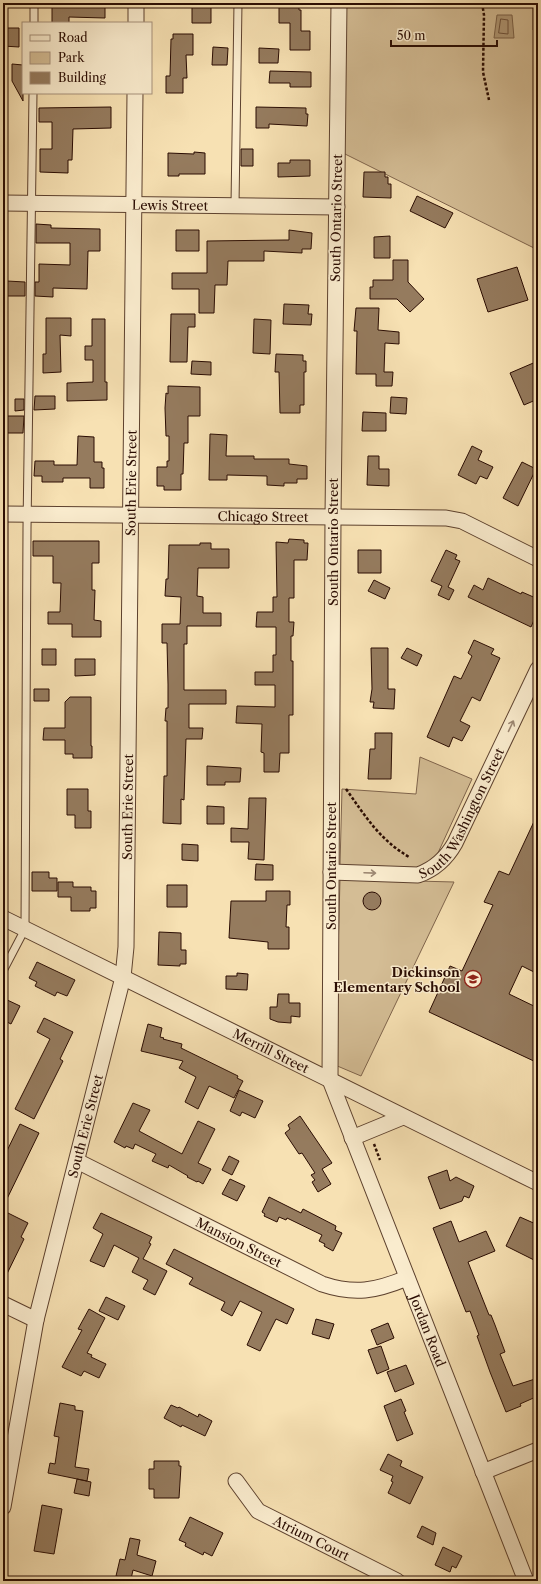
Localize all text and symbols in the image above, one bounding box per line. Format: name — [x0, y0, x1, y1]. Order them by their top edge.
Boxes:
legend — [22, 22, 152, 94]
scale bar — [391, 22, 497, 48]
text: 50 m — [397, 28, 426, 43]
text: Road — [58, 30, 88, 45]
text: Park — [58, 50, 85, 65]
text: Building — [58, 70, 106, 85]
street label: South Ontario Street — [327, 153, 345, 282]
street label: Lewis Street — [132, 197, 209, 213]
street label: South Erie Street — [122, 429, 139, 536]
street label: South Ontario Street — [325, 478, 341, 606]
street label: Chicago Street — [217, 508, 309, 525]
one-way arrow — [508, 721, 515, 733]
street label: South Washington Street — [416, 745, 507, 882]
street label: South Erie Street — [119, 753, 136, 860]
street label: South Ontario Street — [323, 802, 339, 930]
one-way arrow — [363, 869, 376, 877]
place label: Dickinson Elementary School — [333, 964, 460, 995]
school or university icon: Dickinson Elementary School — [463, 969, 483, 989]
street label: Merrill Street — [230, 1025, 312, 1077]
street label: South Erie Street — [64, 1072, 106, 1179]
street label: Mansion Street — [193, 1214, 285, 1271]
street label: Jordan Road — [406, 1290, 449, 1369]
street label: Atrium Court — [270, 1512, 353, 1564]

